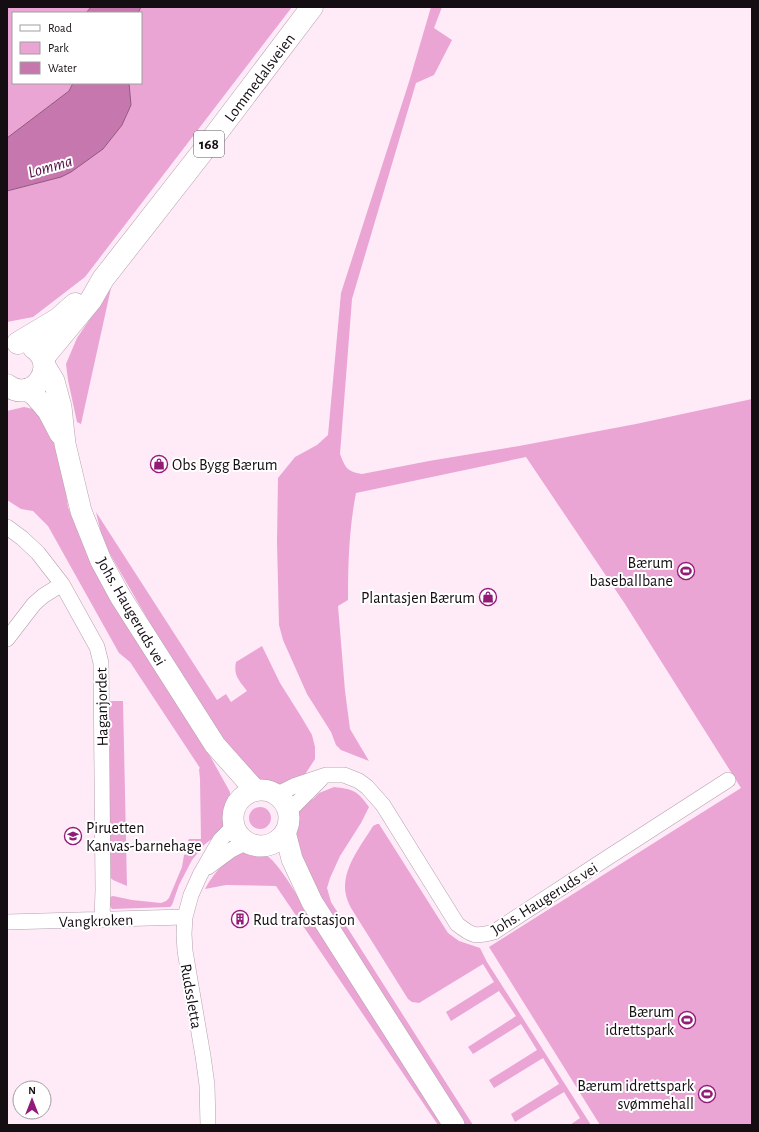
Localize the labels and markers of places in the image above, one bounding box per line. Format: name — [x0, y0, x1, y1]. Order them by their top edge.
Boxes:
shop icon: Obs Bygg Bærum — [149, 454, 169, 474]
place label: Obs Bygg Bærum — [172, 457, 278, 474]
place label: Bærum baseballbane — [589, 555, 673, 589]
sports icon: Bærum baseballbane — [676, 561, 696, 581]
shop icon: Plantasjen Bærum — [478, 587, 498, 607]
place label: Plantasjen Bærum — [361, 590, 475, 607]
place label: Piruetten Kanvas-barnehage — [86, 820, 202, 854]
school or university icon: Piruetten Kanvas-barnehage — [63, 826, 83, 846]
building icon: Rud trafostasjon — [230, 909, 250, 929]
place label: Rud trafostasjon — [253, 912, 355, 929]
place label: Bærum idrettspark — [605, 1004, 675, 1038]
sports icon: Bærum idrettspark — [677, 1010, 697, 1030]
place label: Bærum idrettspark svømmehall — [577, 1078, 695, 1112]
sports icon: Bærum idrettspark svømmehall — [697, 1084, 717, 1104]

